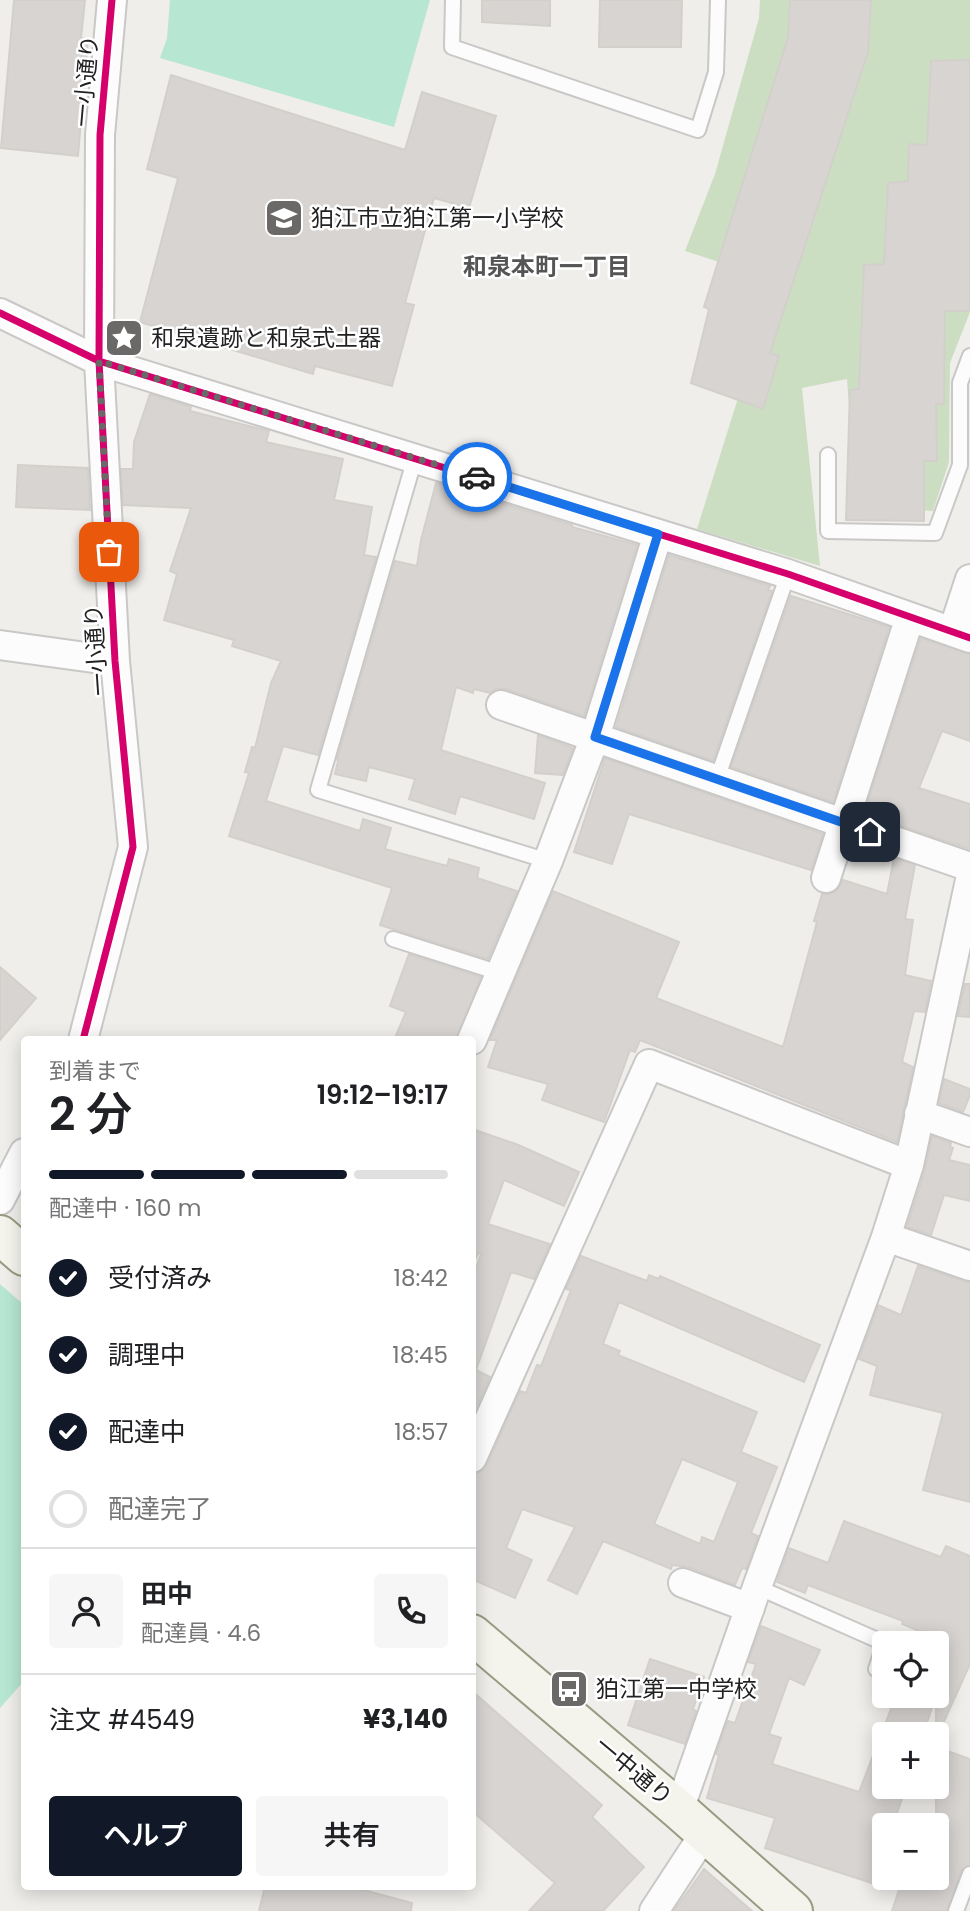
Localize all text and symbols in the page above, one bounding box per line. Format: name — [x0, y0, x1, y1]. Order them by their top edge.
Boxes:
street label: 一小通り — [66, 34, 106, 128]
school or university icon: 狛江市立狛江第一小学校 — [263, 197, 305, 239]
place label: 狛江市立狛江第一小学校 — [311, 202, 564, 234]
district label: 和泉本町一丁目 — [463, 250, 631, 283]
place icon: 和泉遺跡と和泉式土器 — [103, 317, 145, 359]
place label: 和泉遺跡と和泉式土器 — [151, 322, 381, 354]
courier — [442, 442, 512, 512]
icon: car — [458, 458, 496, 496]
pin — [79, 522, 139, 582]
icon: bag — [90, 533, 128, 571]
street label: 一小通り — [77, 603, 115, 697]
pin — [840, 802, 900, 862]
icon: home — [851, 813, 889, 851]
text: 到着まで — [49, 1055, 141, 1087]
text: 19:12–19:17 — [317, 1077, 448, 1113]
text: 2 分 — [49, 1082, 132, 1146]
text: 配達中 · 160 m — [49, 1192, 201, 1224]
icon: check — [49, 1259, 87, 1297]
text: 受付済み — [108, 1260, 212, 1296]
text: 18:42 — [394, 1262, 448, 1294]
icon: check — [49, 1336, 87, 1374]
text: 調理中 — [108, 1337, 186, 1373]
text: 18:45 — [392, 1339, 448, 1371]
icon: check — [49, 1413, 87, 1451]
text: 配達中 — [108, 1414, 186, 1450]
text: 18:57 — [394, 1416, 448, 1448]
text: 配達完了 — [108, 1491, 212, 1527]
button: person — [49, 1574, 123, 1648]
button: phone — [374, 1574, 448, 1648]
text: 田中 — [141, 1576, 193, 1612]
text: 配達員 · 4.6 — [141, 1617, 261, 1649]
map controls — [872, 1631, 949, 1890]
button: locate — [872, 1631, 949, 1708]
bus stop icon: 狛江第一中学校 — [548, 1668, 590, 1710]
place label: 狛江第一中学校 — [596, 1673, 757, 1705]
text: ¥3,140 — [363, 1701, 448, 1737]
text: 注文 #4549 — [49, 1702, 195, 1738]
button: + — [872, 1722, 949, 1799]
street label: 一中通り — [588, 1729, 680, 1813]
button: ヘルプ — [49, 1796, 242, 1876]
button: 共有 — [256, 1796, 448, 1876]
button: − — [872, 1813, 949, 1890]

